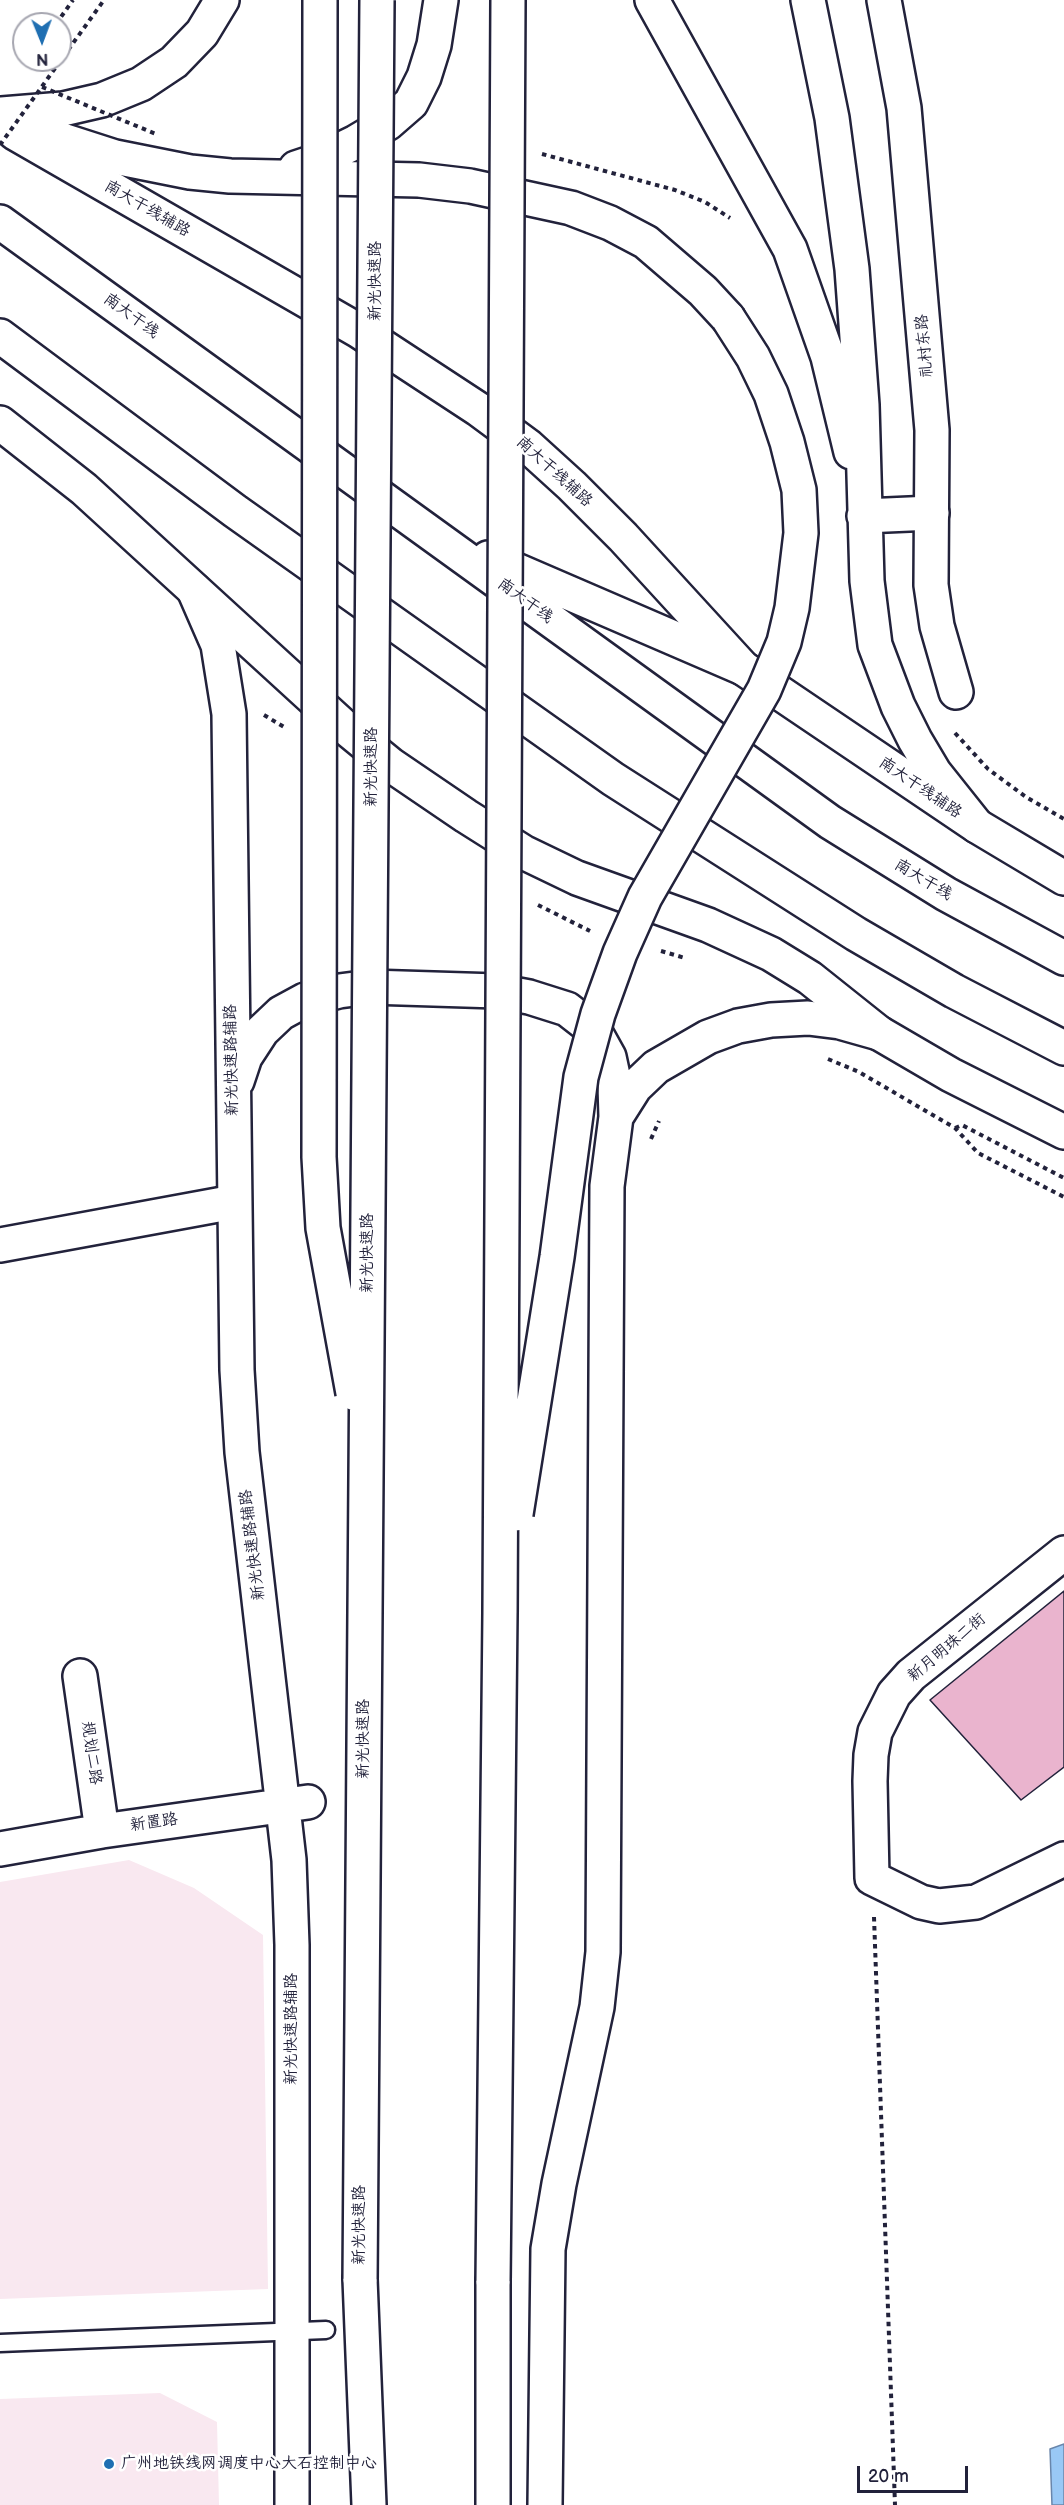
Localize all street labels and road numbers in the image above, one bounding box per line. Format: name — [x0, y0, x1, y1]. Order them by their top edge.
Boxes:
street label: 南大干线辅路 — [101, 177, 193, 241]
street label: 新光快速路 — [366, 241, 386, 321]
street label: 南大干线 — [99, 289, 163, 343]
street label: 礼村东路 — [913, 313, 937, 379]
street label: 南大干线辅路 — [512, 433, 596, 511]
street label: 南大干线 — [493, 574, 557, 628]
street label: 新光快速路 — [362, 727, 382, 807]
street label: 南大干线辅路 — [875, 753, 965, 823]
street label: 南大干线 — [891, 855, 955, 905]
street label: 新光快速路辅路 — [221, 1004, 243, 1116]
street label: 新光快速路 — [358, 1213, 378, 1293]
street label: 新光快速路辅路 — [237, 1488, 269, 1602]
street label: 新月明珠二街 — [904, 1610, 990, 1686]
street label: 新光快速路 — [354, 1699, 374, 1779]
street label: 规划二路 — [77, 1720, 105, 1786]
street label: 新置路 — [129, 1810, 179, 1836]
street label: 新光快速路辅路 — [282, 1973, 302, 2085]
street label: 新光快速路 — [350, 2185, 370, 2265]

